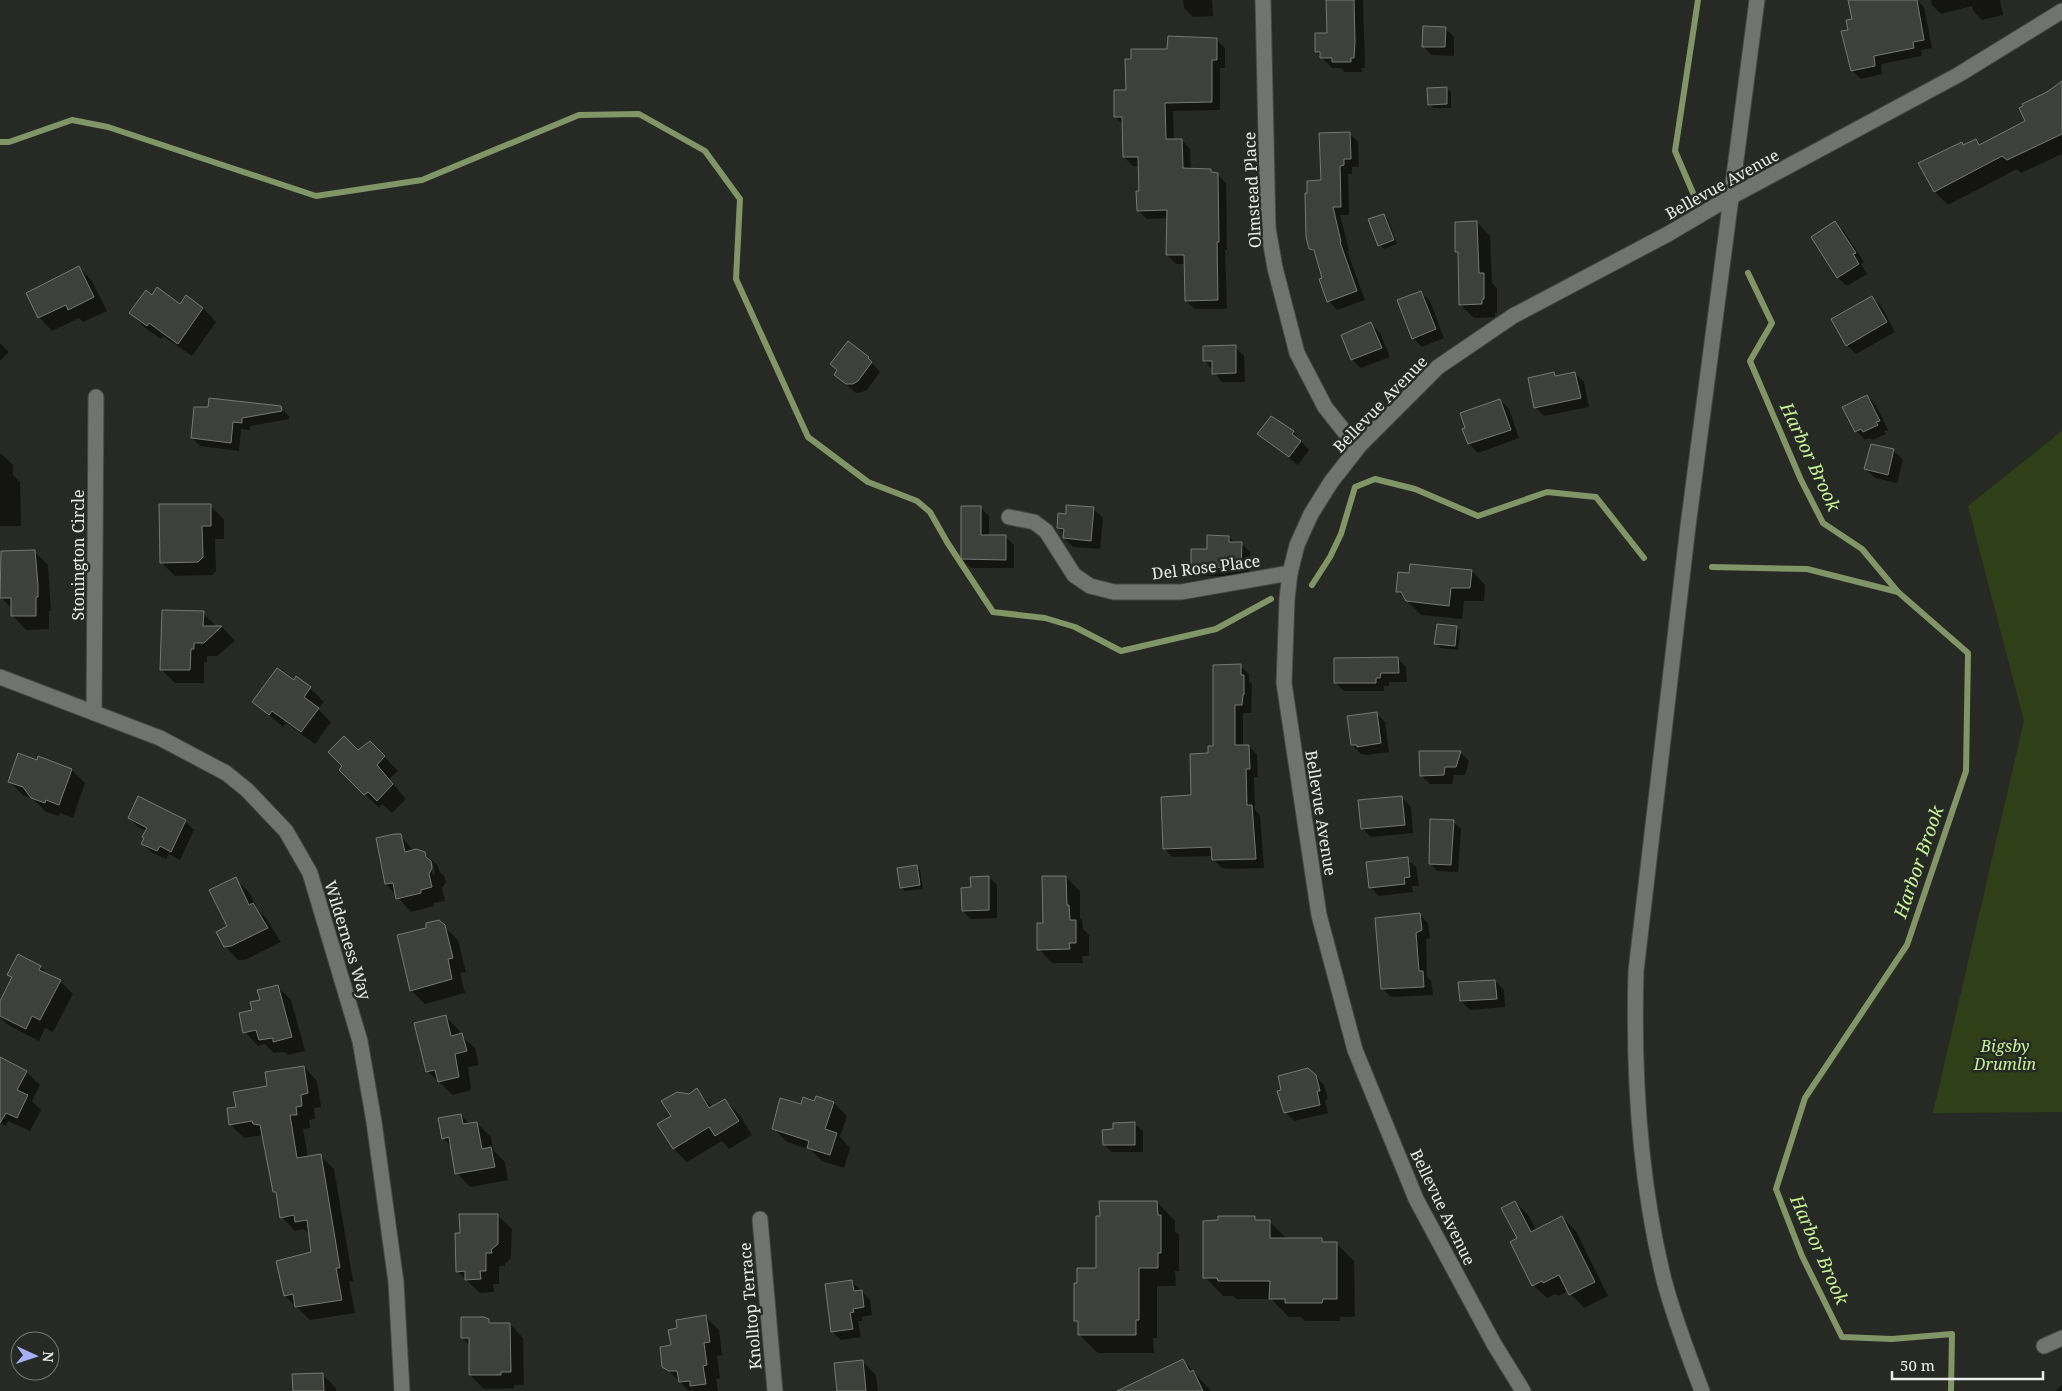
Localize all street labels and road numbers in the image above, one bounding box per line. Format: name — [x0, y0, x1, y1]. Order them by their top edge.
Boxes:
street label: Olmstead Place — [1238, 131, 1266, 249]
street label: Bellevue Avenue — [1661, 144, 1783, 224]
street label: Bellevue Avenue — [1328, 351, 1432, 457]
street label: Stonington Circle — [67, 489, 89, 621]
street label: Del Rose Place — [1151, 549, 1261, 585]
street label: Bellevue Avenue — [1300, 749, 1342, 877]
street label: Wilderness Way — [319, 878, 377, 1003]
street label: Bellevue Avenue — [1405, 1145, 1481, 1269]
street label: Knolltop Terrace — [733, 1242, 767, 1370]

